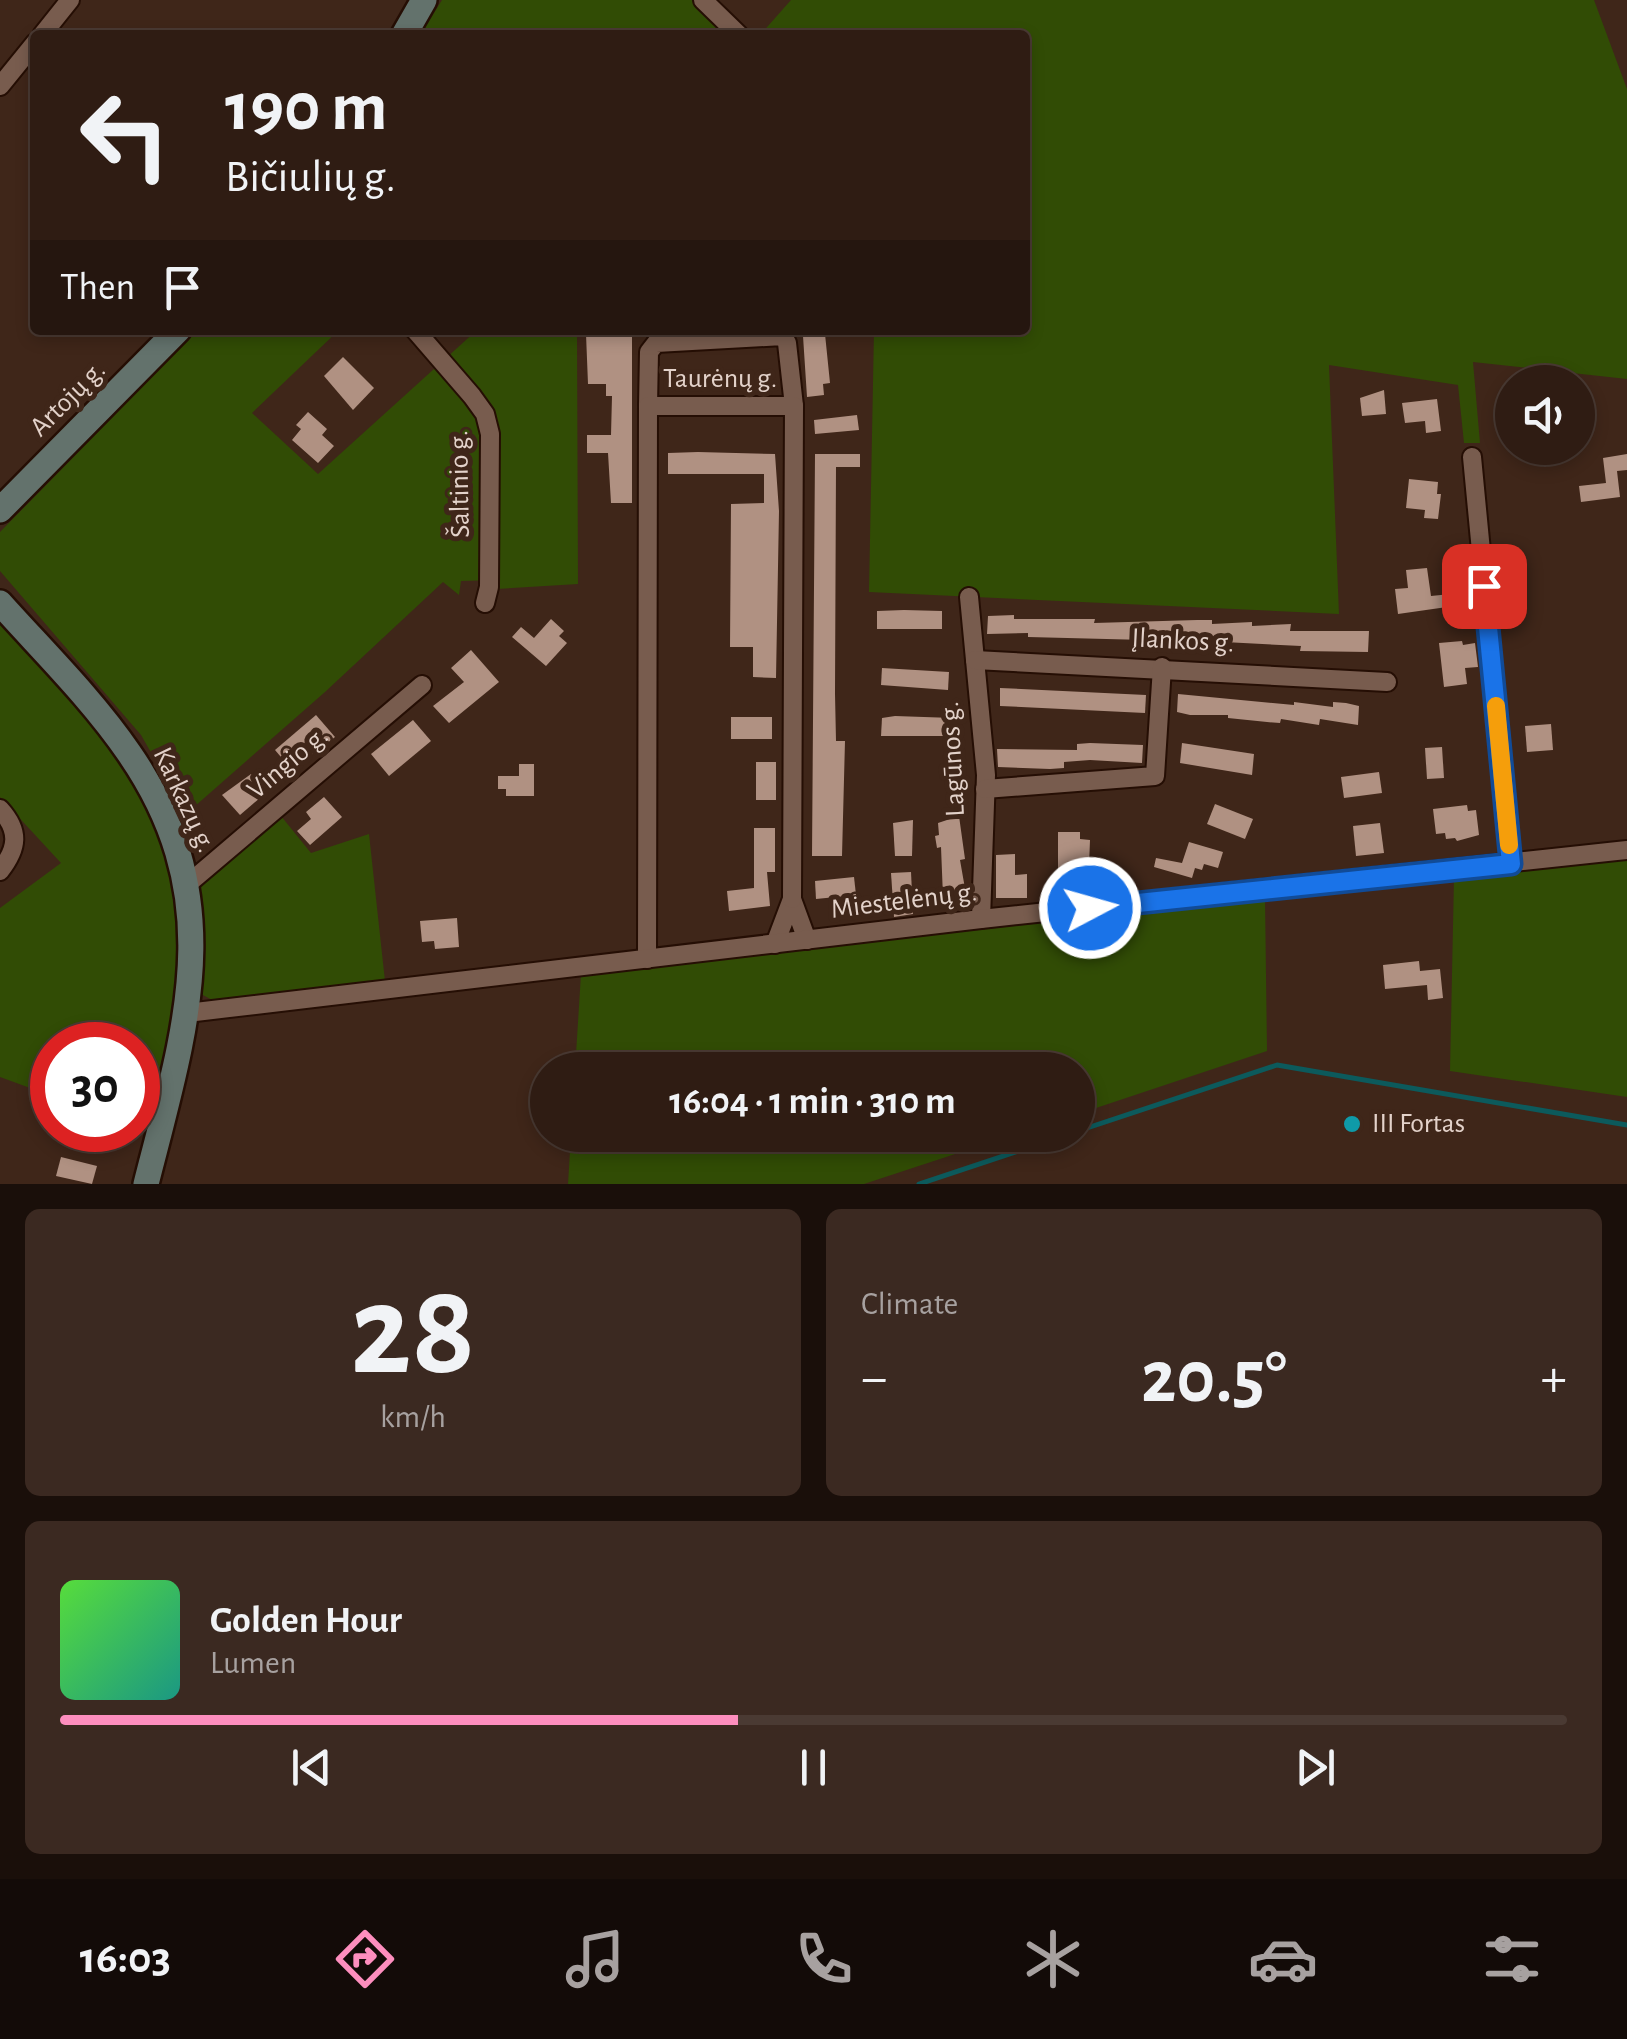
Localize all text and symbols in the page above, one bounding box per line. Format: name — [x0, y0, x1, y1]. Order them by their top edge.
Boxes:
icon: left — [60, 70, 190, 200]
text: 190 m — [225, 73, 388, 143]
text: Bičiulių g. — [225, 155, 396, 200]
icon: arrive — [155, 260, 210, 315]
text: Then — [60, 269, 135, 307]
street label: Artojų g. — [25, 356, 111, 442]
street label: Taurėnų g. — [663, 365, 777, 393]
map controls — [1495, 365, 1595, 465]
button: sound — [1495, 365, 1595, 465]
street label: Šaltinio g. — [443, 430, 475, 538]
pin — [1442, 544, 1527, 629]
icon: arrive — [1457, 559, 1512, 614]
street label: Įlankos g. — [1131, 624, 1235, 658]
street label: Lagūnos g. — [936, 701, 970, 817]
street label: Vingio g. — [242, 721, 334, 805]
street label: Karkazų g. — [148, 743, 220, 857]
position arrow — [1038, 856, 1142, 960]
street label: Miestelėnų g. — [829, 878, 979, 924]
speed limit sign: 30 — [30, 1022, 160, 1152]
text: 16:04 · 1 min · 310 m — [669, 1083, 956, 1121]
place label: III Fortas — [1372, 1110, 1465, 1138]
marker: III Fortas — [1341, 1113, 1363, 1135]
text: 28 — [350, 1268, 476, 1398]
text: Climate — [861, 1288, 958, 1320]
text: 20.5° — [1141, 1341, 1287, 1416]
text: − — [861, 1351, 887, 1406]
text: + — [1541, 1351, 1567, 1406]
text: km/h — [380, 1401, 446, 1433]
text: Golden Hour — [210, 1602, 402, 1640]
text: Lumen — [210, 1647, 296, 1679]
icon: previous — [284, 1740, 339, 1795]
icon: pause — [786, 1740, 841, 1795]
icon: next — [1288, 1740, 1343, 1795]
icon: directions — [330, 1924, 400, 1994]
icon: music — [560, 1924, 630, 1994]
icon: phone — [789, 1924, 859, 1994]
icon: climate — [1018, 1924, 1088, 1994]
icon: car — [1248, 1924, 1318, 1994]
icon: filters — [1477, 1924, 1547, 1994]
text: 16:03 — [80, 1936, 171, 1981]

